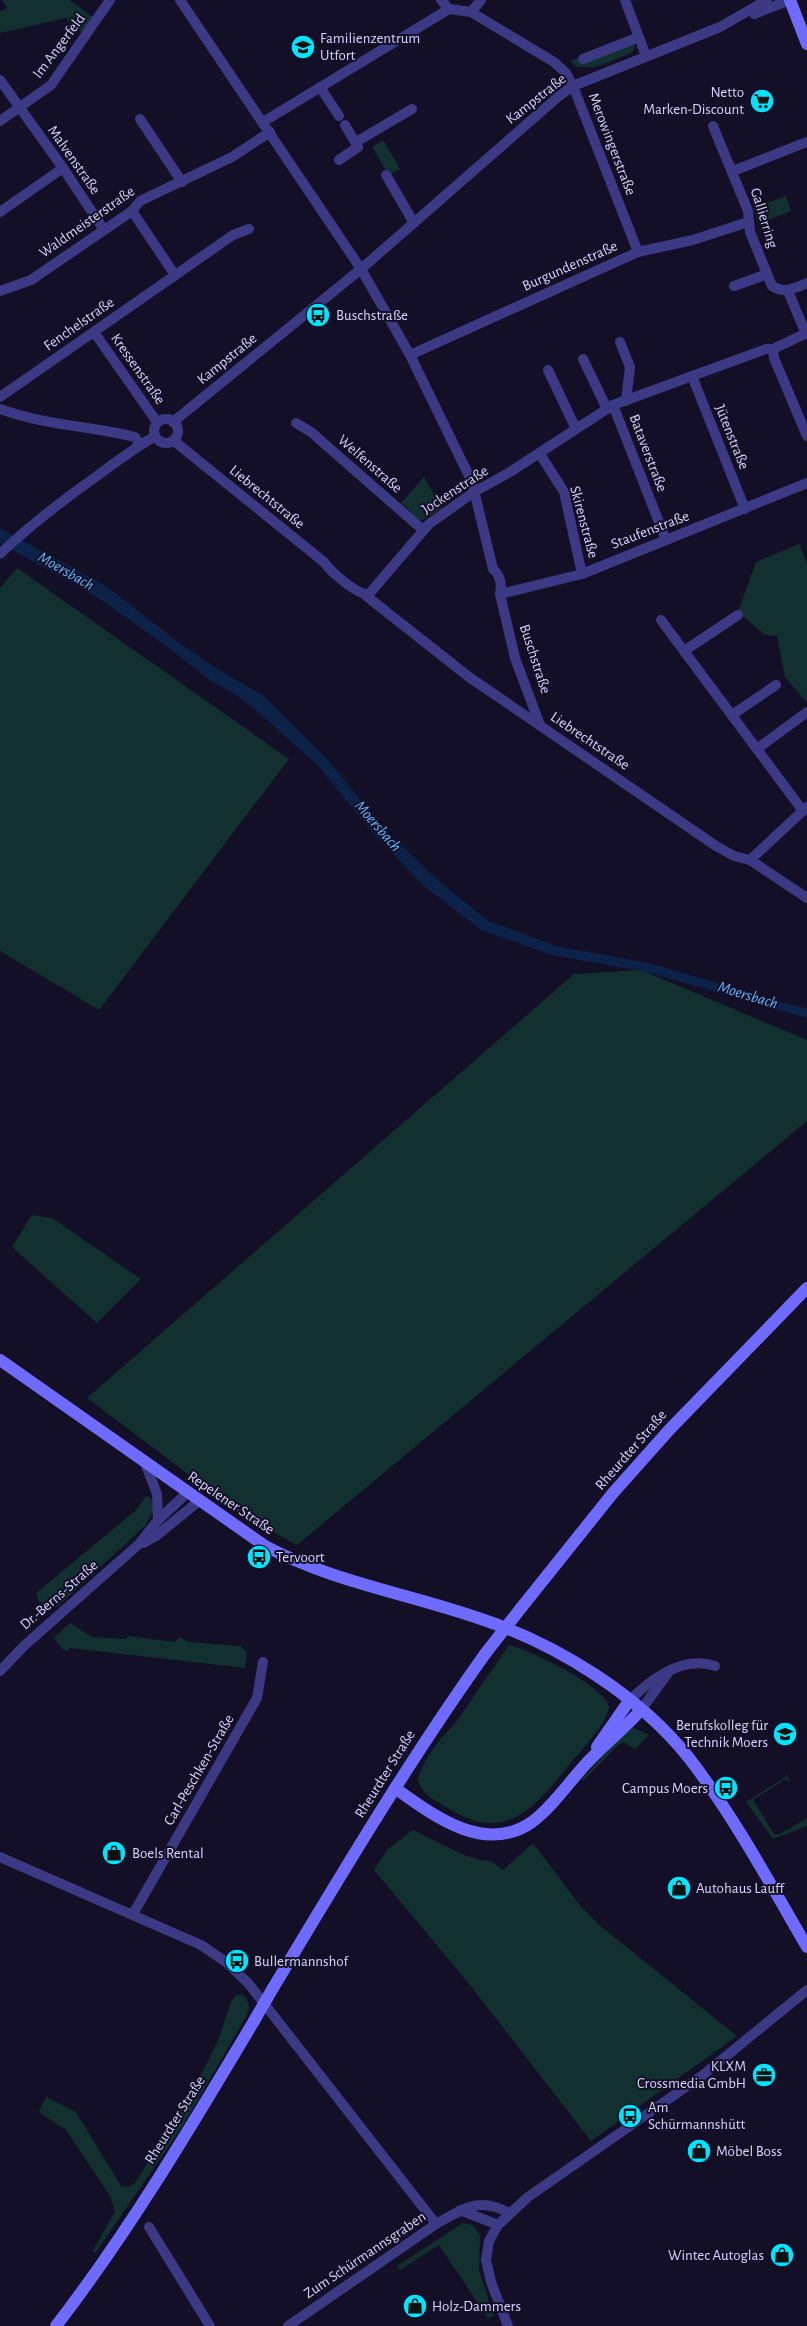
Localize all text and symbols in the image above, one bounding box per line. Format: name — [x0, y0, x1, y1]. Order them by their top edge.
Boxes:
street label: Im Angerfeld — [30, 11, 88, 81]
place label: Familienzentrum Utfort — [320, 31, 420, 63]
school or university icon: Familienzentrum Utfort — [290, 34, 316, 60]
street label: Kampstraße — [503, 71, 569, 127]
place label: Netto Marken-Discount — [643, 85, 744, 117]
supermarket icon: Netto Marken-Discount — [749, 88, 775, 114]
street label: Merowingerstraße — [586, 91, 638, 197]
street label: Malvenstraße — [45, 123, 103, 197]
street label: Waldmeisterstraße — [37, 184, 137, 260]
street label: Gallierring — [748, 186, 780, 251]
street label: Burgundenstraße — [520, 238, 620, 294]
street label: Fenchelstraße — [41, 294, 117, 354]
bus stop icon: Buschstraße — [305, 302, 331, 328]
place label: Buschstraße — [336, 308, 408, 323]
street label: Kressenstraße — [108, 331, 168, 407]
street label: Kampstraße — [194, 331, 260, 387]
street label: Jütenstraße — [712, 402, 752, 472]
street label: Bataverstraße — [626, 412, 670, 494]
street label: Welfenstraße — [335, 432, 405, 496]
street label: Liebrechtstraße — [227, 462, 307, 532]
street label: Jockenstraße — [419, 463, 491, 517]
street label: Skirenstraße — [567, 484, 601, 560]
street label: Staufenstraße — [609, 508, 691, 552]
water label: Moersbach — [35, 549, 97, 593]
street label: Buschstraße — [517, 622, 553, 696]
street label: Liebrechtstraße — [548, 709, 632, 773]
water label: Moersbach — [352, 798, 404, 854]
water label: Moersbach — [716, 978, 780, 1012]
street label: Rheurdter Straße — [592, 1407, 670, 1493]
street label: Repelener Straße — [185, 1469, 277, 1537]
bus stop icon: Tervoort — [246, 1544, 272, 1570]
place label: Tervoort — [276, 1550, 325, 1565]
street label: Dr.-Berns-Straße — [17, 1557, 101, 1633]
street label: Carl-Peschken-Straße — [161, 1712, 237, 1828]
place label: Berufskolleg für Technik Moers — [676, 1718, 768, 1750]
school or university icon: Berufskolleg für Technik Moers — [772, 1721, 798, 1747]
street label: Rheurdter Straße — [352, 1727, 418, 1821]
bus stop icon: Campus Moers — [713, 1775, 739, 1801]
place label: Campus Moers — [622, 1781, 708, 1796]
shop icon: Boels Rental — [101, 1840, 127, 1866]
place label: Boels Rental — [132, 1846, 204, 1861]
shop icon: Autohaus Lauff — [666, 1875, 692, 1901]
place label: Autohaus Lauff — [696, 1881, 786, 1896]
bus stop icon: Bullermannshof — [224, 1948, 250, 1974]
place label: Bullermannshof — [254, 1954, 349, 1969]
place label: KLXM Crossmedia GmbH — [637, 2059, 746, 2091]
office icon: KLXM Crossmedia GmbH — [751, 2062, 777, 2088]
street label: Rheurdter Straße — [142, 2073, 208, 2167]
place label: Am Schürmannshütt — [648, 2100, 746, 2132]
bus stop icon: Am Schürmannshütt — [617, 2103, 643, 2129]
shop icon: Möbel Boss — [686, 2138, 712, 2164]
place label: Möbel Boss — [716, 2144, 782, 2159]
street label: Zum Schürmannsgraben — [301, 2209, 429, 2301]
shop icon: Wintec Autoglas — [769, 2242, 795, 2268]
place label: Wintec Autoglas — [668, 2248, 764, 2263]
shop icon: Holz-Dammers — [402, 2293, 428, 2319]
place label: Holz-Dammers — [432, 2299, 521, 2314]

